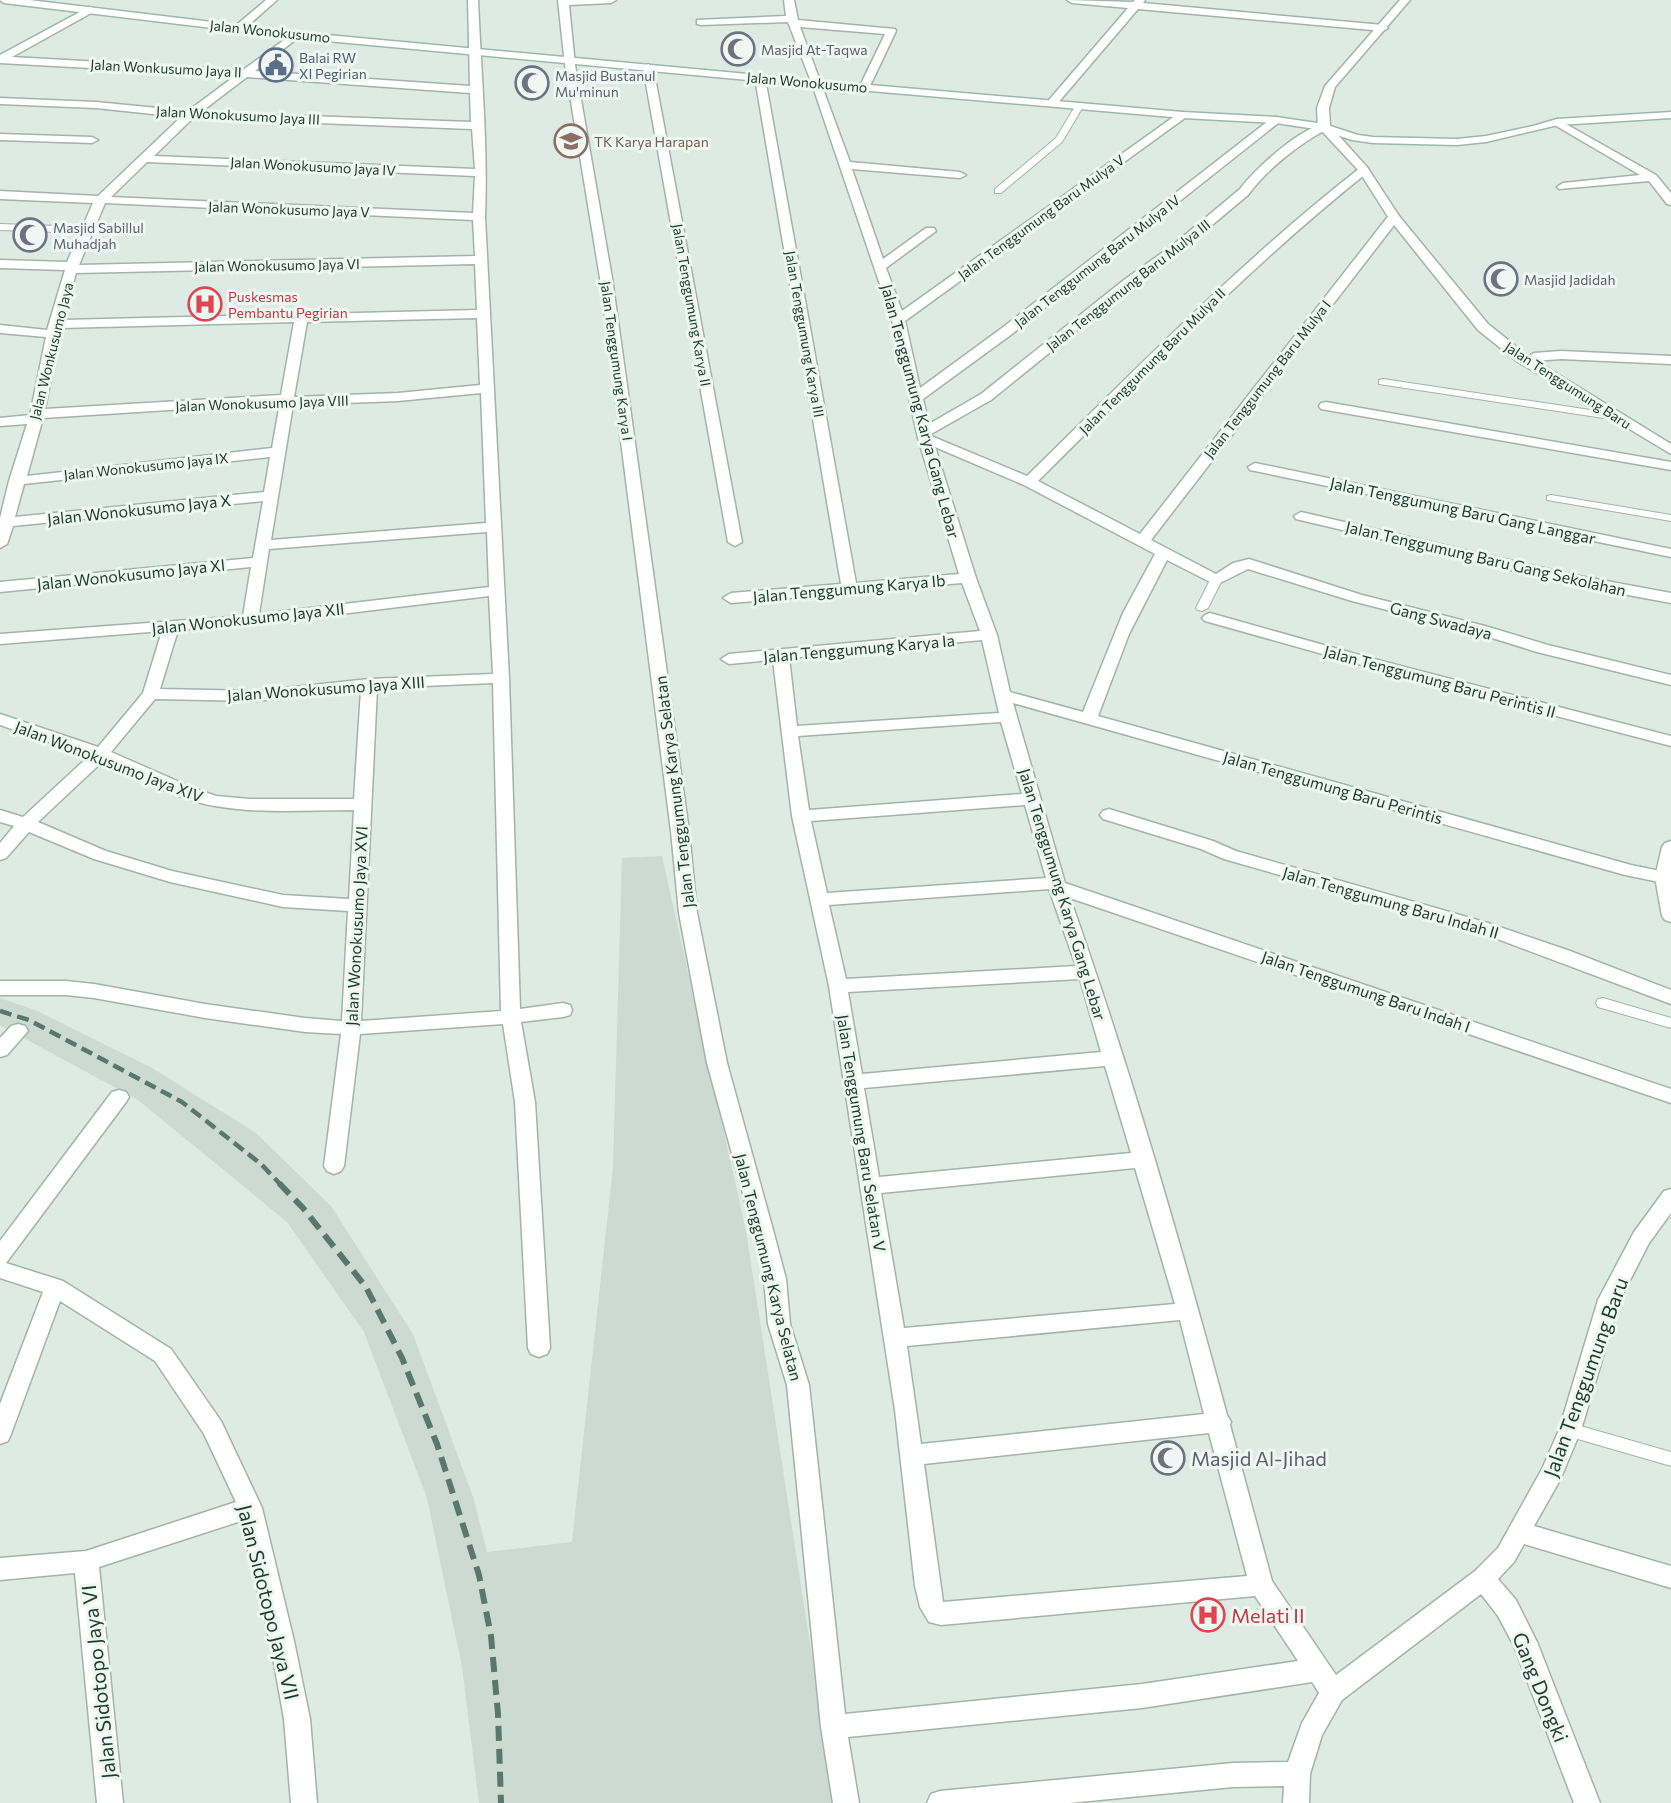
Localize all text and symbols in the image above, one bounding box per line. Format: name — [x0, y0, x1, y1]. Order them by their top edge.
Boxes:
street label: Jalan Wonokusumo — [209, 16, 331, 46]
mosque icon: Masjid At-Taqwa — [720, 31, 756, 67]
place label: Masjid At-Taqwa — [761, 41, 868, 58]
public building icon: Balai RW XI Pegirian — [258, 47, 294, 83]
place label: Balai RW XI Pegirian — [299, 49, 367, 82]
street label: Jalan Wonkusumo Jaya II — [90, 56, 242, 80]
mosque icon: Masjid Bustanul Mu'minun — [514, 65, 550, 101]
place label: Masjid Bustanul Mu'minun — [555, 67, 656, 100]
street label: Jalan Wonokusumo — [746, 68, 868, 96]
street label: Jalan Wonokusumo Jaya III — [156, 102, 320, 128]
school or university icon: TK Karya Harapan — [553, 123, 589, 159]
place label: TK Karya Harapan — [594, 133, 709, 150]
street label: Jalan Tenggumung Baru Mulya V — [954, 151, 1128, 283]
street label: Jalan Wonokusumo Jaya IV — [230, 153, 397, 179]
street label: Jalan Tenggumung Baru Mulya IV — [1011, 191, 1183, 331]
street label: Jalan Wonokusumo Jaya V — [208, 198, 371, 220]
street label: Jalan Tenggumung Baru Mulya III — [1043, 216, 1213, 354]
mosque icon: Masjid Sabillul Muhadjah — [12, 217, 48, 253]
place label: Masjid Sabillul Muhadjah — [53, 219, 144, 252]
street label: Jalan Tenggumung Karya II — [669, 222, 715, 388]
street label: Jalan Tenggumung Karya III — [782, 249, 828, 419]
street label: Jalan Wonokusumo Jaya VI — [194, 255, 360, 275]
mosque icon: Masjid Jadidah — [1483, 261, 1519, 297]
place label: Masjid Jadidah — [1524, 271, 1615, 288]
street label: Jalan Wonkusumo Jaya — [26, 280, 76, 422]
street label: Jalan Tenggumung Karya I — [597, 280, 637, 442]
street label: Jalan Tenggumung Karya Gang Lebar — [878, 282, 964, 541]
street label: Jalan Tenggumung Baru Mulya II — [1075, 284, 1229, 438]
hospital icon: Puskesmas Pembantu Pegirian — [187, 286, 223, 322]
place label: Puskesmas Pembantu Pegirian — [228, 288, 348, 321]
street label: Jalan Tenggumung Baru Mulya I — [1200, 297, 1334, 461]
street label: Jalan Tenggumung Baru — [1502, 338, 1634, 432]
street label: Jalan Wonokusumo Jaya VIII — [175, 391, 349, 415]
street label: Jalan Wonokusumo Jaya IX — [63, 449, 229, 483]
street label: Jalan Tenggumung Baru Gang Langgar — [1328, 473, 1598, 548]
street label: Jalan Wonokusumo Jaya X — [46, 490, 232, 528]
street label: Jalan Tenggumung Baru Gang Sekolahan — [1344, 516, 1628, 600]
street label: Jalan Wonokusumo Jaya XI — [36, 555, 226, 593]
street label: Jalan Tenggumung Karya Ib — [752, 570, 946, 606]
street label: Gang Swadaya — [1388, 597, 1494, 643]
street label: Jalan Wonokusumo Jaya XII — [151, 598, 345, 638]
street label: Jalan Tenggumung Karya Ia — [762, 630, 956, 666]
street label: Jalan Tenggumung Baru Perintis II — [1322, 641, 1558, 721]
street label: Jalan Wonokusumo Jaya XIII — [226, 672, 426, 704]
street label: Jalan Tenggumung Karya Selatan — [650, 675, 698, 909]
street label: Jalan Wonokusumo Jaya XIV — [12, 716, 206, 806]
street label: Jalan Tenggumung Baru Perintis — [1221, 747, 1445, 827]
street label: Jalan Tenggumung Karya Gang Lebar — [1016, 766, 1111, 1023]
street label: Jalan Wonokusumo Jaya XVI — [341, 825, 371, 1027]
street label: Jalan Tenggumung Baru Indah II — [1281, 862, 1501, 942]
street label: Jalan Tenggumung Baru Indah I — [1259, 946, 1473, 1036]
street label: Jalan Tenggumung Baru Selatan V — [834, 1013, 890, 1253]
street label: Jalan Tenggumung Karya Selatan — [732, 1151, 806, 1383]
street label: Jalan Tenggumung Baru — [1538, 1274, 1632, 1480]
mosque icon: Masjid Al-Jihad — [1150, 1440, 1186, 1476]
place label: Masjid Al-Jihad — [1191, 1446, 1327, 1470]
street label: Jalan Sidotopo Jaya VII — [233, 1502, 305, 1702]
street label: Jalan Sidotopo Jaya VI — [76, 1584, 120, 1780]
hospital icon: Melati II — [1190, 1597, 1226, 1633]
place label: Melati II — [1231, 1603, 1305, 1627]
street label: Gang Dongki — [1508, 1629, 1574, 1745]

